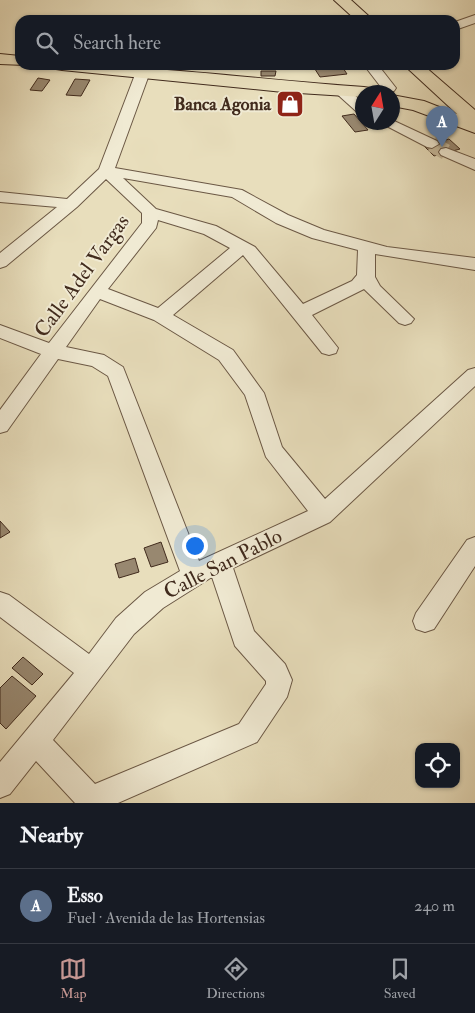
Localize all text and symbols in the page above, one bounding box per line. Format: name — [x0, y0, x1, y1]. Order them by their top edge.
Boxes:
search box — [15, 15, 460, 70]
icon: search — [33, 29, 61, 57]
text: Search here — [73, 31, 161, 55]
north arrow — [355, 85, 400, 130]
shop icon: Banca Agonia — [275, 89, 305, 119]
place label: Banca Agonia — [174, 93, 272, 116]
pin: A — [426, 106, 458, 147]
street label: Calle Adel Vargas — [28, 209, 136, 343]
street label: Calle San Pablo — [159, 523, 287, 605]
your location — [182, 533, 208, 559]
map controls — [415, 743, 460, 788]
button: locate — [415, 743, 460, 788]
text: Nearby — [20, 822, 83, 849]
text: Esso — [67, 884, 103, 908]
text: A — [31, 896, 41, 916]
text: 240 m — [414, 896, 455, 916]
text: Fuel · Avenida de las Hortensias — [67, 908, 265, 928]
tab: Map — [59, 955, 87, 1002]
tab: Directions — [206, 955, 265, 1002]
tab: Saved — [384, 955, 416, 1002]

